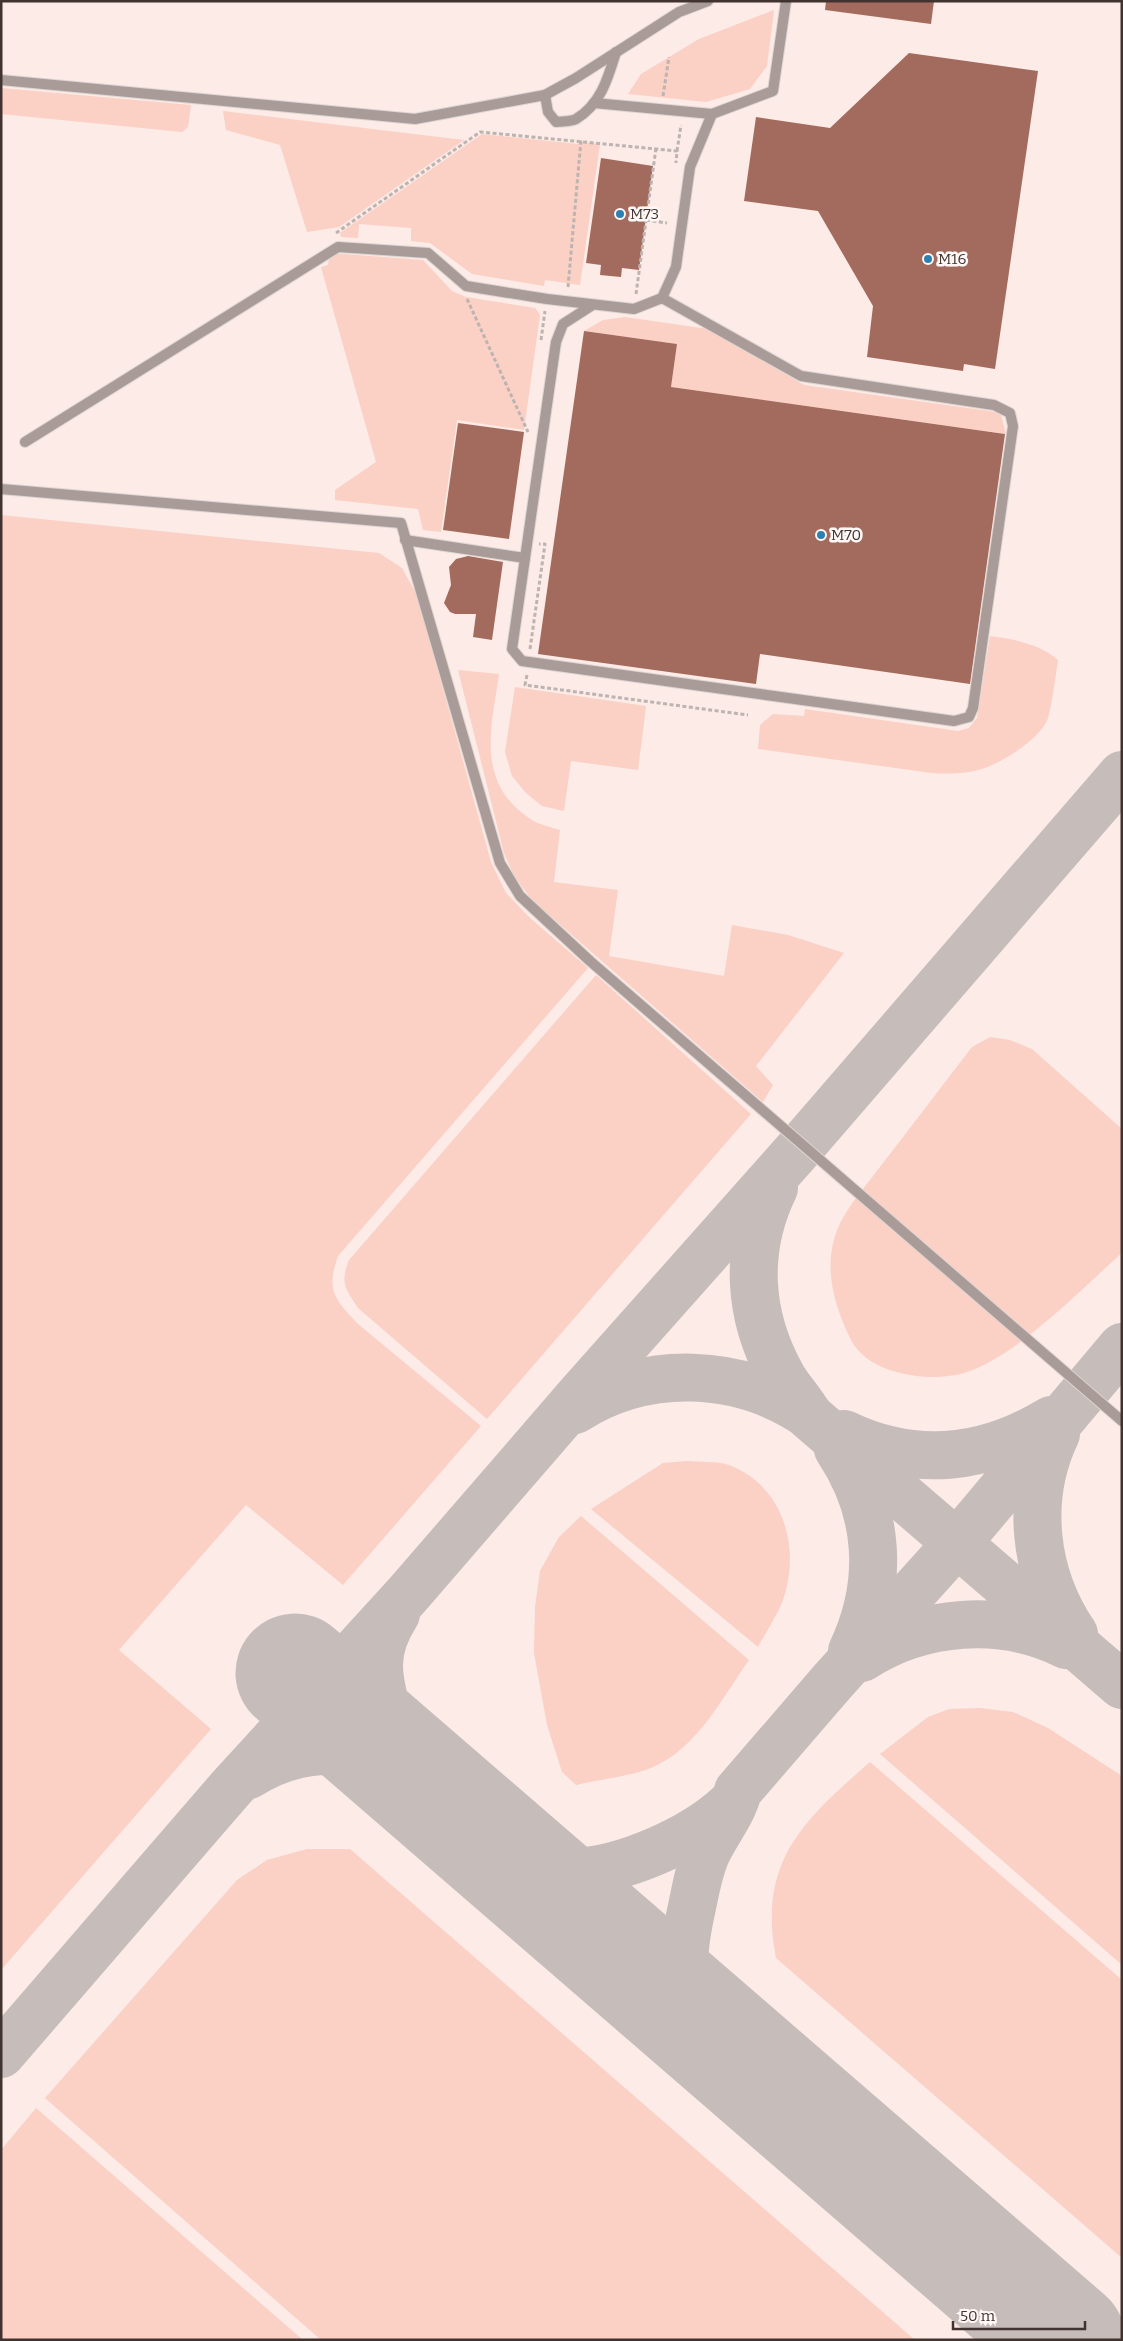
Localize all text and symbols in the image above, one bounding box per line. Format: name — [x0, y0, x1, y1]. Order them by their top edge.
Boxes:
place label: M73 — [630, 205, 659, 223]
marker: M73 — [614, 208, 626, 220]
place label: M16 — [938, 250, 966, 268]
marker: M16 — [922, 253, 934, 265]
place label: M70 — [831, 526, 861, 544]
marker: M70 — [815, 529, 827, 541]
scale bar — [953, 2298, 1086, 2330]
text: 50 m — [960, 2307, 996, 2325]

